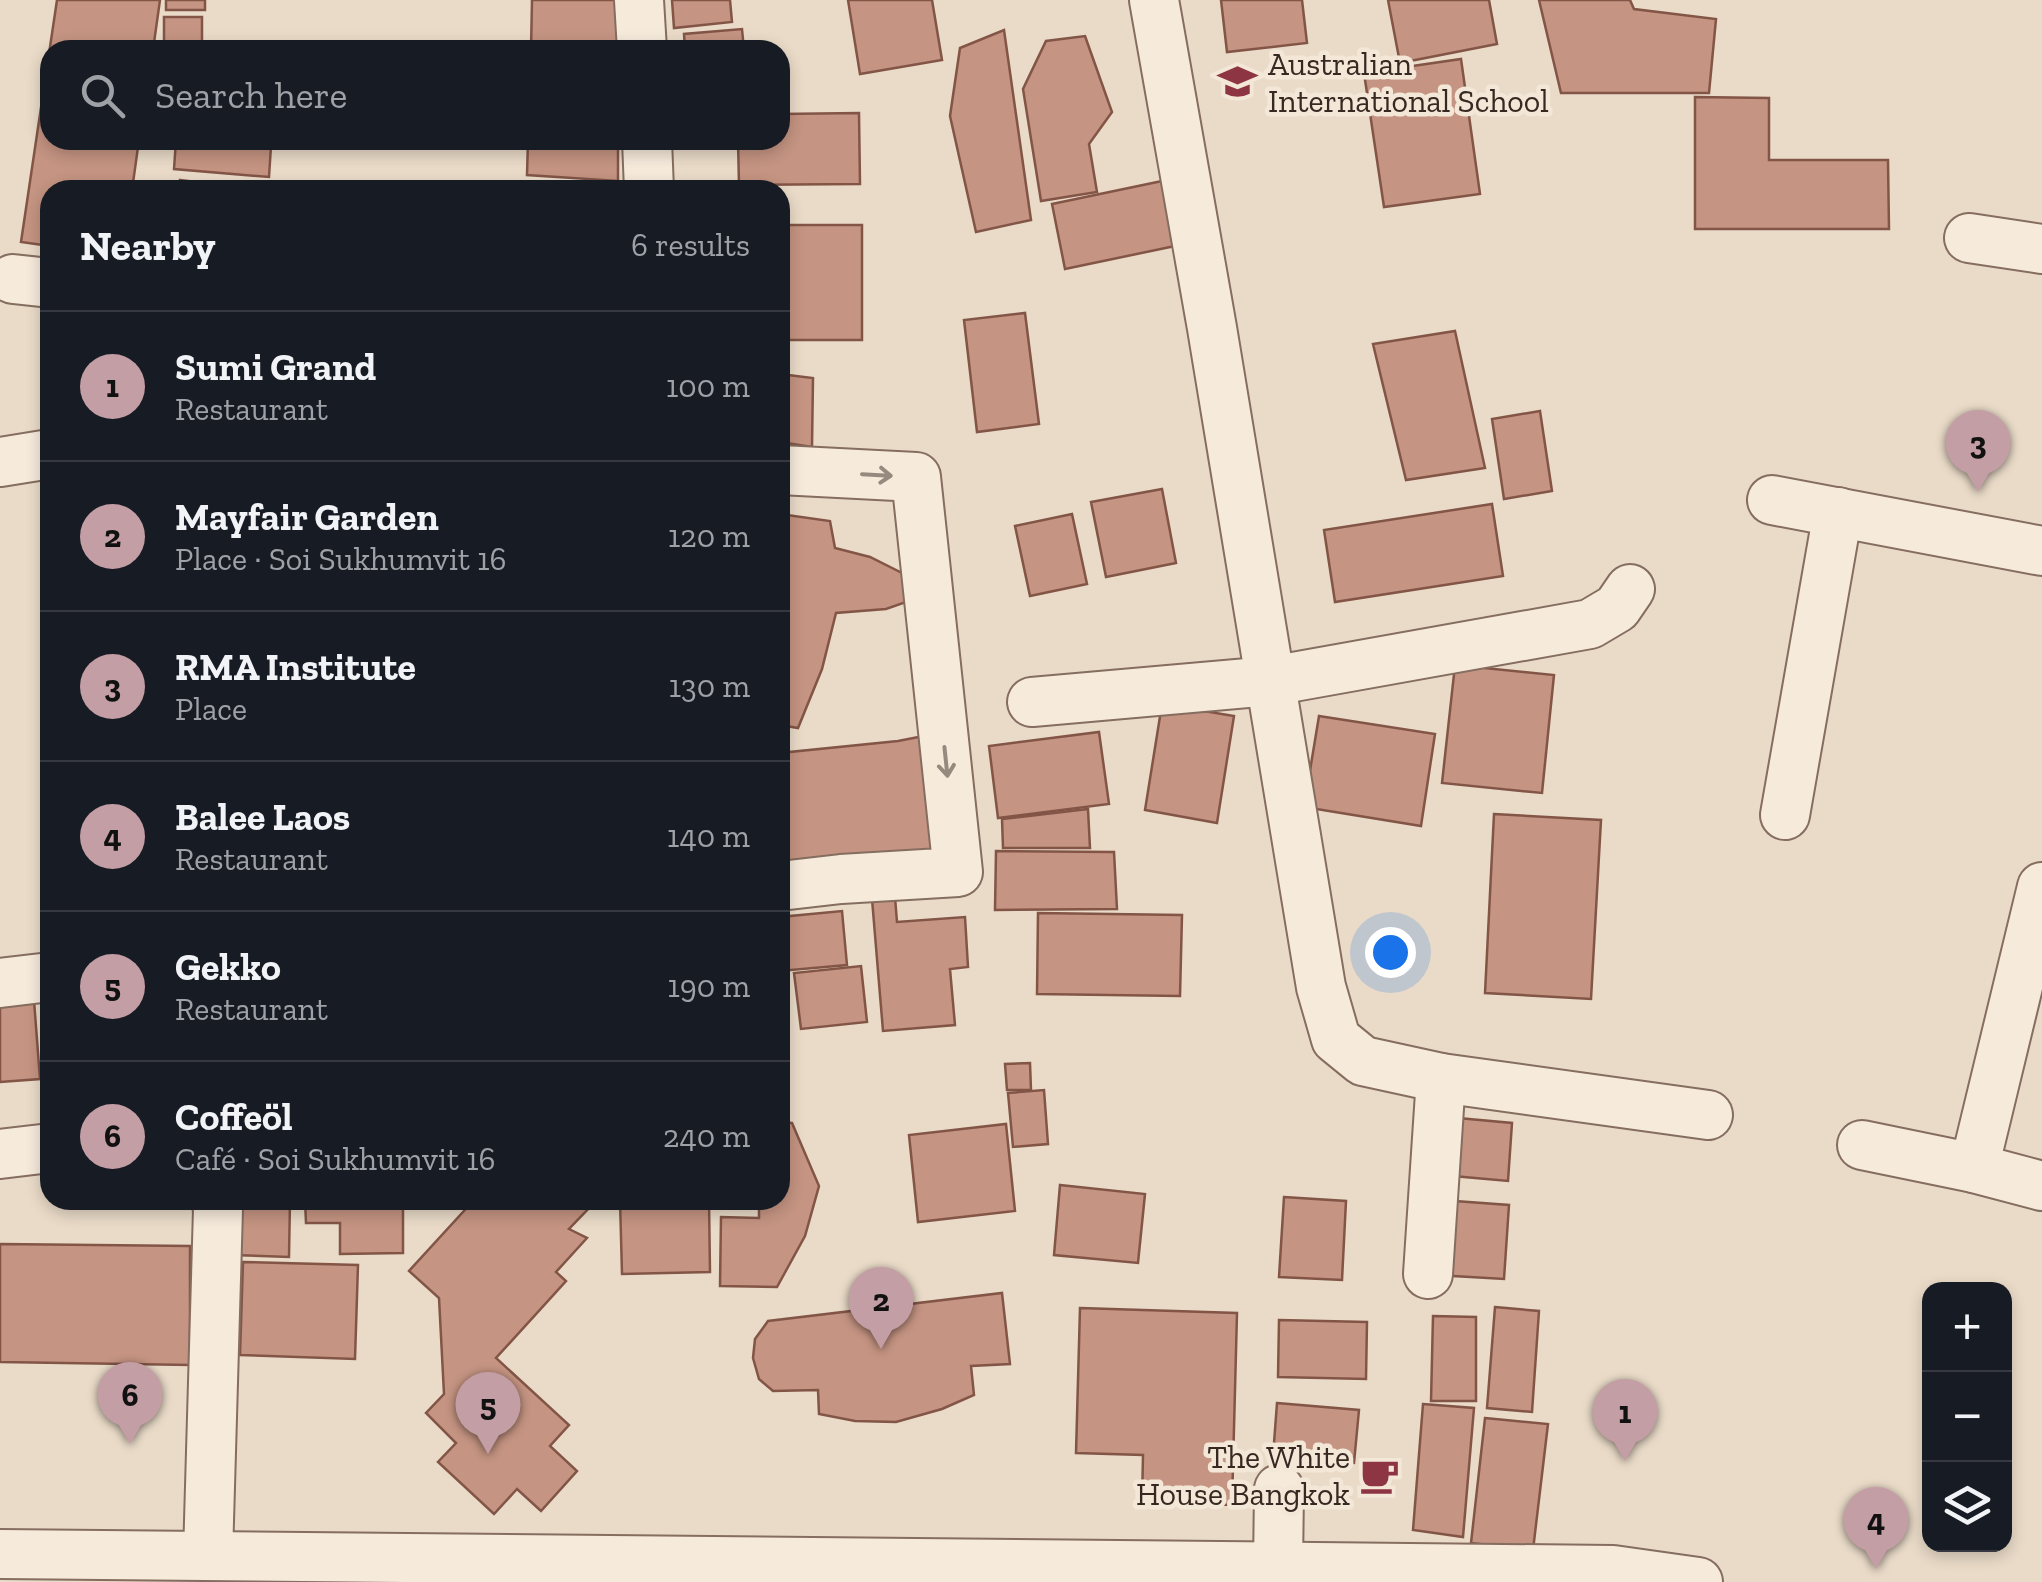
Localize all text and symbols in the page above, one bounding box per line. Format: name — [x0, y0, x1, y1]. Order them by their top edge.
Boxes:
search box — [40, 40, 790, 150]
place label: Australian International School — [1268, 45, 1549, 120]
school or university icon: Australian International School — [1217, 61, 1259, 103]
icon: search — [75, 68, 130, 123]
text: Search here — [155, 72, 347, 118]
text: Nearby — [80, 220, 216, 271]
text: 6 results — [631, 226, 750, 264]
text: Sumi Grand — [175, 344, 376, 390]
text: 1 — [106, 367, 119, 405]
text: 100 m — [666, 367, 750, 405]
text: Restaurant — [175, 390, 328, 428]
pin: 3 — [1946, 410, 2010, 492]
one-way arrow — [861, 466, 893, 485]
text: Mayfair Garden — [175, 494, 439, 540]
text: 2 — [104, 517, 121, 555]
text: 120 m — [668, 517, 750, 555]
text: Place · Soi Sukhumvit 16 — [175, 540, 507, 578]
text: RMA Institute — [175, 644, 416, 690]
text: 3 — [104, 667, 121, 705]
text: 130 m — [669, 667, 750, 705]
text: Place — [175, 690, 247, 728]
one-way arrow — [937, 746, 956, 778]
text: Balee Laos — [175, 794, 350, 840]
text: 4 — [103, 817, 122, 855]
text: 140 m — [667, 817, 750, 855]
text: Restaurant — [175, 840, 328, 878]
your location — [1365, 927, 1416, 978]
text: Gekko — [175, 944, 281, 990]
text: 5 — [104, 967, 121, 1005]
text: 190 m — [667, 967, 750, 1005]
text: Restaurant — [175, 990, 328, 1028]
text: Coffeöl — [175, 1094, 293, 1140]
text: 6 — [104, 1117, 121, 1155]
text: 240 m — [663, 1117, 750, 1155]
text: Café · Soi Sukhumvit 16 — [175, 1140, 495, 1178]
pin: 2 — [848, 1266, 914, 1349]
map controls — [1922, 1282, 2012, 1552]
button: + — [1922, 1282, 2012, 1372]
pin: 6 — [98, 1362, 162, 1444]
pin: 5 — [456, 1372, 520, 1454]
button: − — [1922, 1372, 2012, 1462]
pin: 1 — [1592, 1378, 1658, 1461]
place label: The White House Bangkok — [1136, 1438, 1350, 1513]
cafe icon: The White House Bangkok — [1359, 1454, 1401, 1496]
button: layers — [1922, 1462, 2012, 1552]
pin: 4 — [1844, 1486, 1908, 1569]

